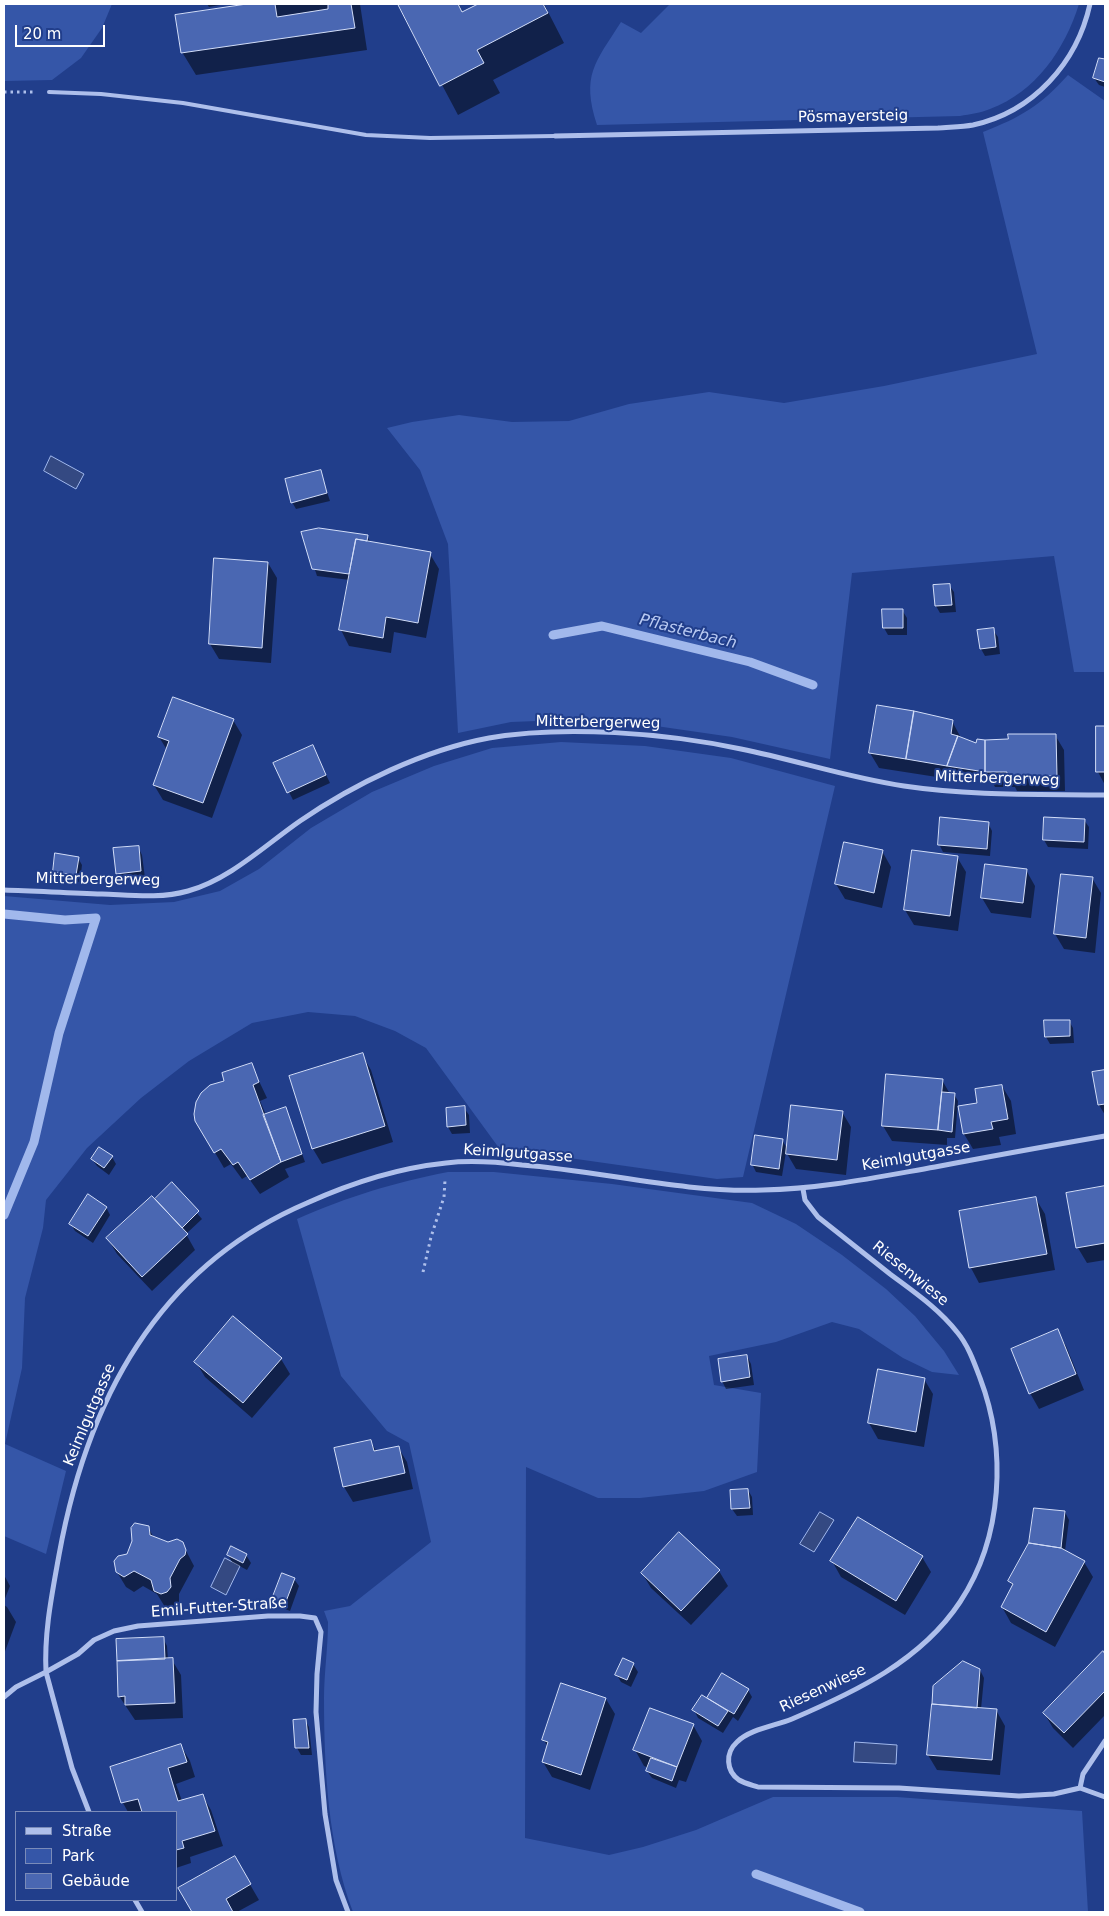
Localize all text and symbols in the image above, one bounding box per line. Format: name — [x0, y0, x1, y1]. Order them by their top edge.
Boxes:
scale bar — [18, 15, 108, 47]
text: 20 m — [23, 25, 61, 43]
street label: Pösmayersteig — [798, 107, 908, 127]
water label: Pflasterbach — [637, 611, 739, 653]
street label: Mitterbergerweg — [535, 713, 661, 733]
street label: Mitterbergerweg — [934, 768, 1060, 790]
street label: Mitterbergerweg — [35, 870, 161, 890]
street label: Keimlgutgasse — [860, 1139, 972, 1175]
street label: Keimlgutgasse — [463, 1141, 573, 1167]
street label: Riesenwiese — [868, 1238, 952, 1310]
street label: Keimlgutgasse — [60, 1361, 120, 1469]
street label: Emil-Futter-Straße — [150, 1594, 288, 1622]
street label: Riesenwiese — [777, 1661, 869, 1717]
legend — [15, 1811, 178, 1901]
text: Straße — [62, 1822, 111, 1840]
text: Park — [62, 1847, 94, 1865]
text: Gebäude — [62, 1872, 130, 1890]

